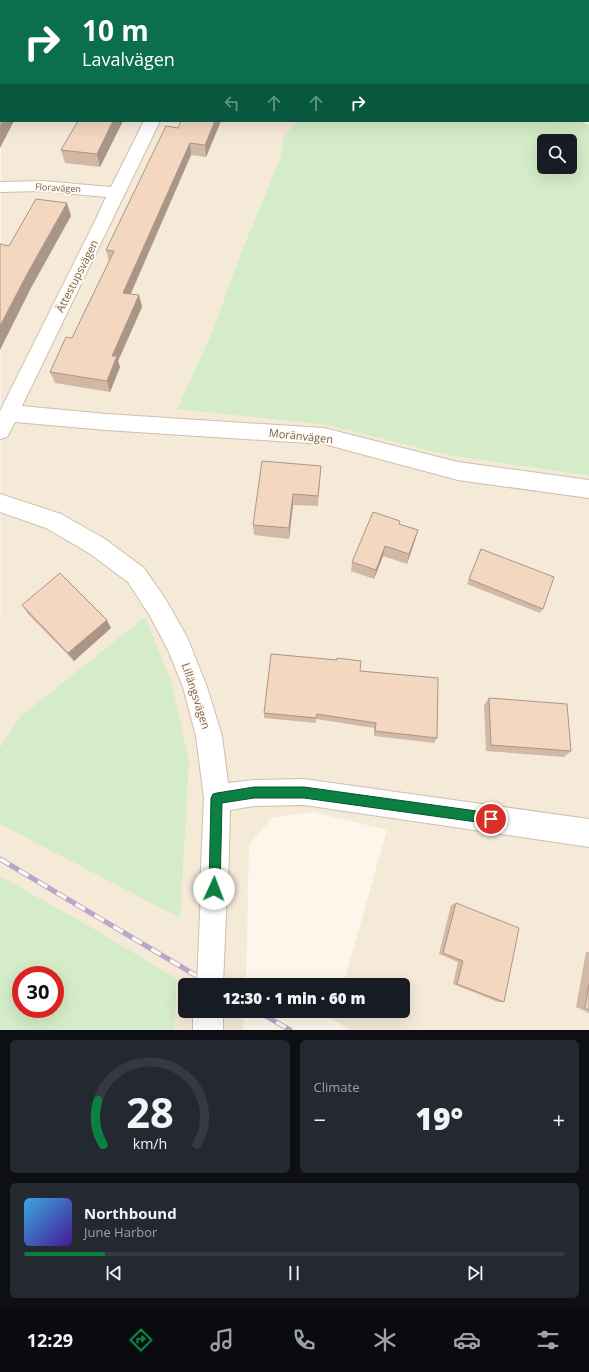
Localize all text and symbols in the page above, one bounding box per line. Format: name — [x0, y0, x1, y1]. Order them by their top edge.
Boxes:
text: 10 m — [82, 11, 149, 49]
icon: right — [16, 16, 68, 68]
text: Lavalvägen — [82, 47, 175, 71]
icon: left — [221, 92, 243, 114]
icon: ahead — [263, 92, 285, 114]
icon: ahead — [305, 92, 327, 114]
icon: right — [347, 92, 369, 114]
map controls — [537, 134, 577, 174]
button: search — [537, 134, 577, 174]
street label: Floravägen — [35, 180, 81, 195]
street label: Ättestupsvägen — [52, 237, 101, 315]
street label: Moränvägen — [268, 425, 334, 446]
street label: Lillängsvägen — [179, 661, 214, 731]
pin — [474, 802, 508, 836]
icon: arrive — [480, 808, 502, 830]
position arrow — [193, 868, 235, 910]
speed limit sign: 30 — [12, 966, 64, 1018]
text: 12:30 · 1 min · 60 m — [223, 988, 365, 1008]
text: Climate — [314, 1078, 359, 1096]
text: 28 — [126, 1083, 174, 1139]
text: 19° — [415, 1098, 463, 1139]
text: − — [314, 1104, 326, 1134]
text: + — [552, 1104, 565, 1134]
text: km/h — [132, 1133, 167, 1152]
text: Northbound — [84, 1203, 177, 1223]
text: June Harbor — [84, 1223, 157, 1241]
icon: previous — [103, 1262, 125, 1284]
icon: pause — [283, 1262, 305, 1284]
icon: next — [464, 1262, 486, 1284]
icon: directions — [127, 1326, 155, 1354]
icon: music — [208, 1326, 236, 1354]
icon: phone — [290, 1326, 318, 1354]
icon: climate — [371, 1326, 399, 1354]
icon: car — [453, 1326, 481, 1354]
icon: filters — [534, 1326, 562, 1354]
text: 12:29 — [27, 1328, 73, 1352]

